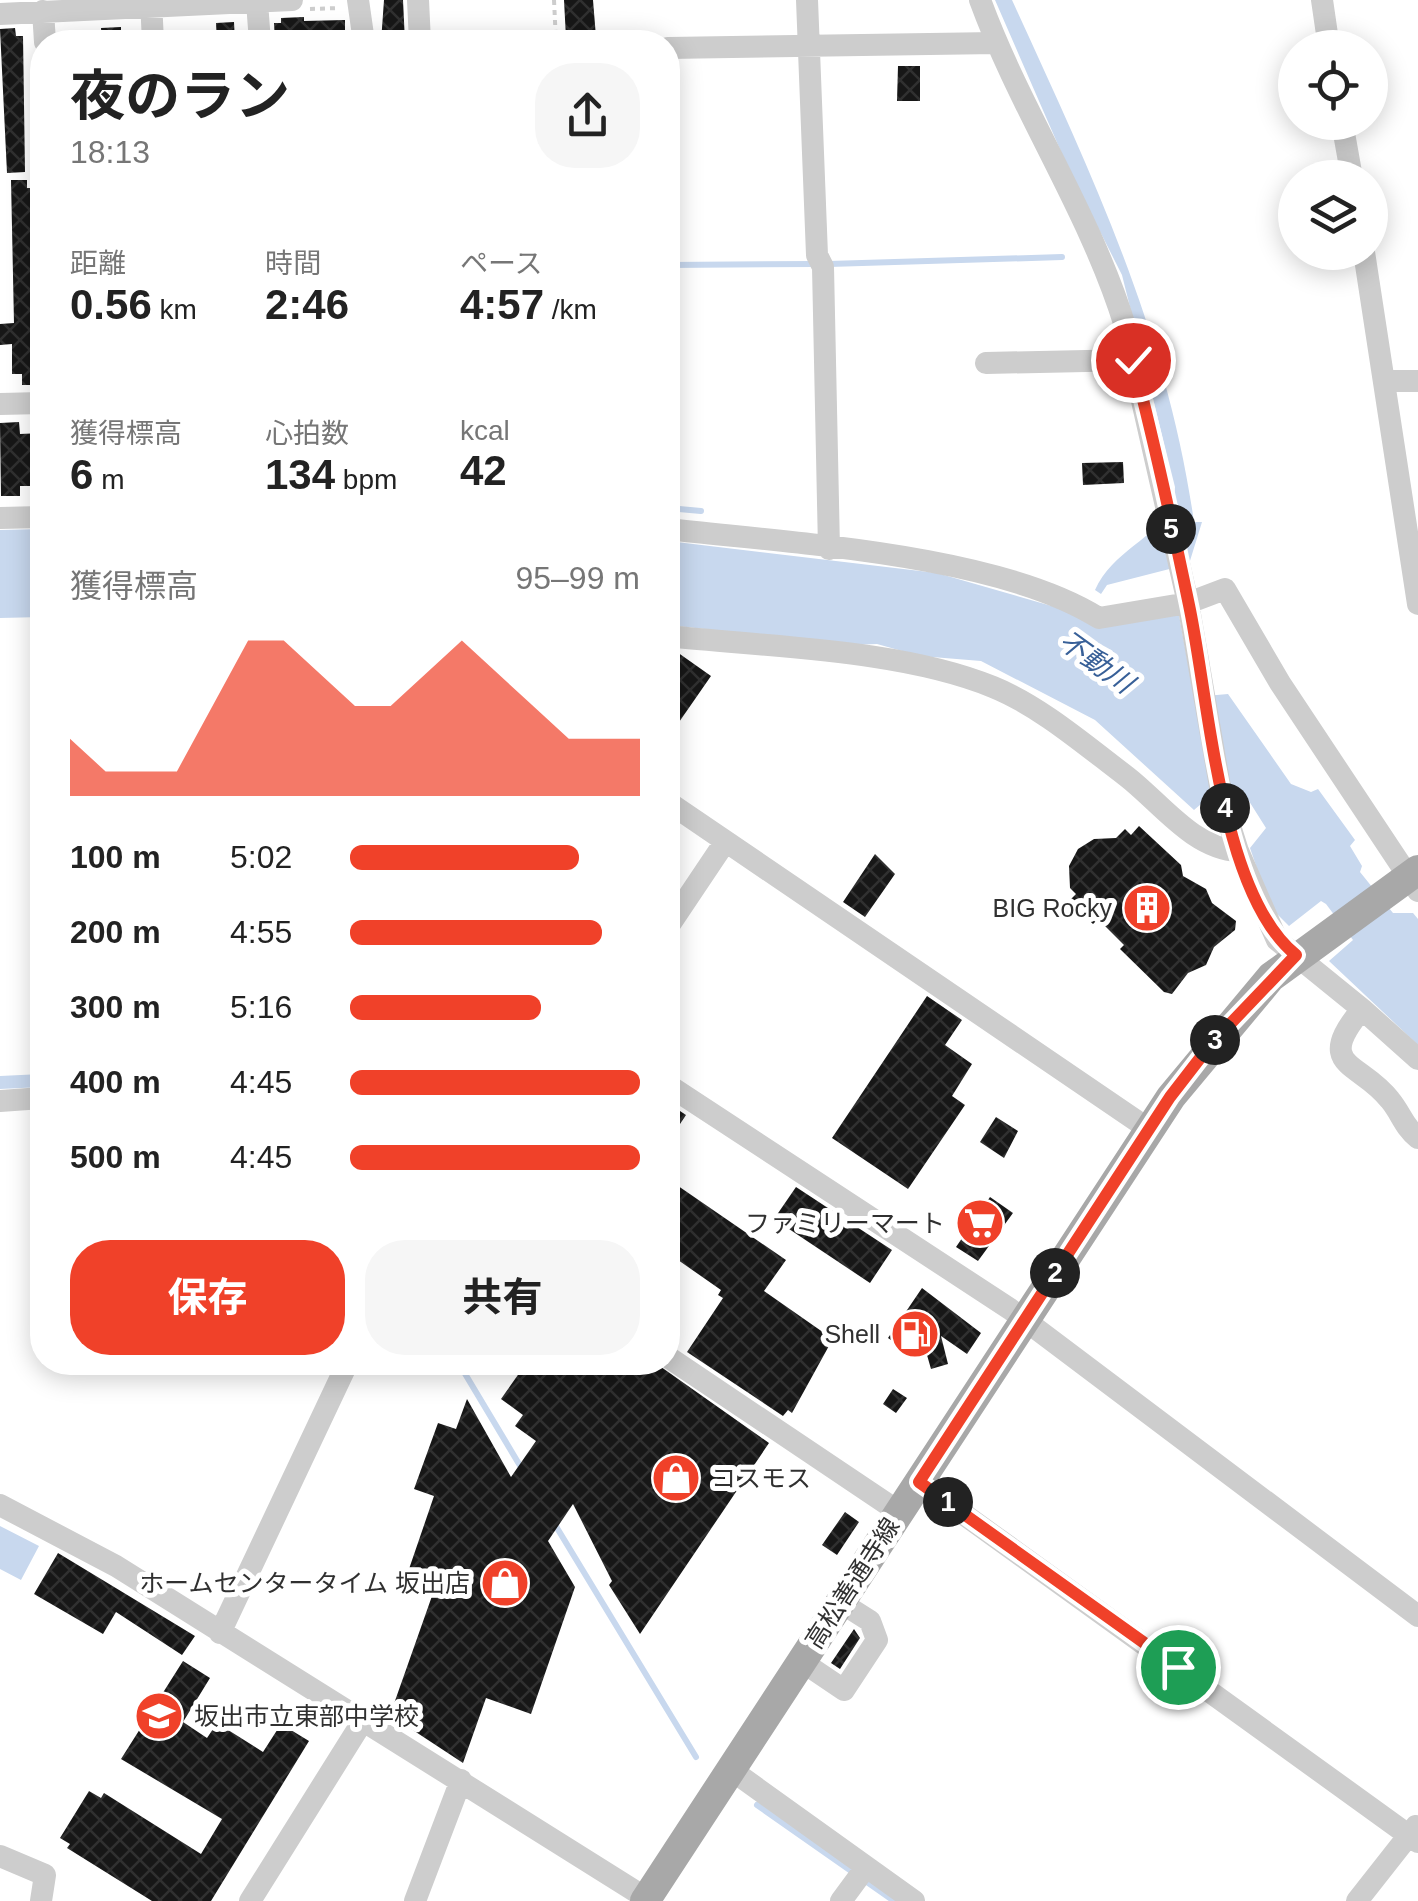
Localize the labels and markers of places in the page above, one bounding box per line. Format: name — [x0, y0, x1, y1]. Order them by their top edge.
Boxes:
pin — [1091, 318, 1176, 403]
pin: 5 — [1146, 504, 1196, 554]
pin: 4 — [1200, 783, 1250, 833]
building icon: BIG Rocky — [1121, 882, 1173, 934]
place label: BIG Rocky — [993, 894, 1112, 922]
pin: 3 — [1190, 1015, 1240, 1065]
supermarket icon: ファミリーマート — [954, 1197, 1006, 1249]
place label: ファミリーマート — [745, 1209, 945, 1237]
pin: 2 — [1030, 1248, 1080, 1298]
fuel station icon: Shell — [889, 1308, 941, 1360]
place label: Shell — [824, 1320, 880, 1348]
shop icon: コスモス — [650, 1452, 702, 1504]
place label: コスモス — [711, 1464, 811, 1492]
pin: 1 — [923, 1477, 973, 1527]
shop icon: ホームセンタータイム 坂出店 — [479, 1557, 531, 1609]
place label: ホームセンタータイム 坂出店 — [139, 1569, 470, 1597]
pin — [1136, 1625, 1221, 1710]
school or university icon: 坂出市立東部中学校 — [133, 1690, 185, 1742]
place label: 坂出市立東部中学校 — [194, 1702, 419, 1730]

